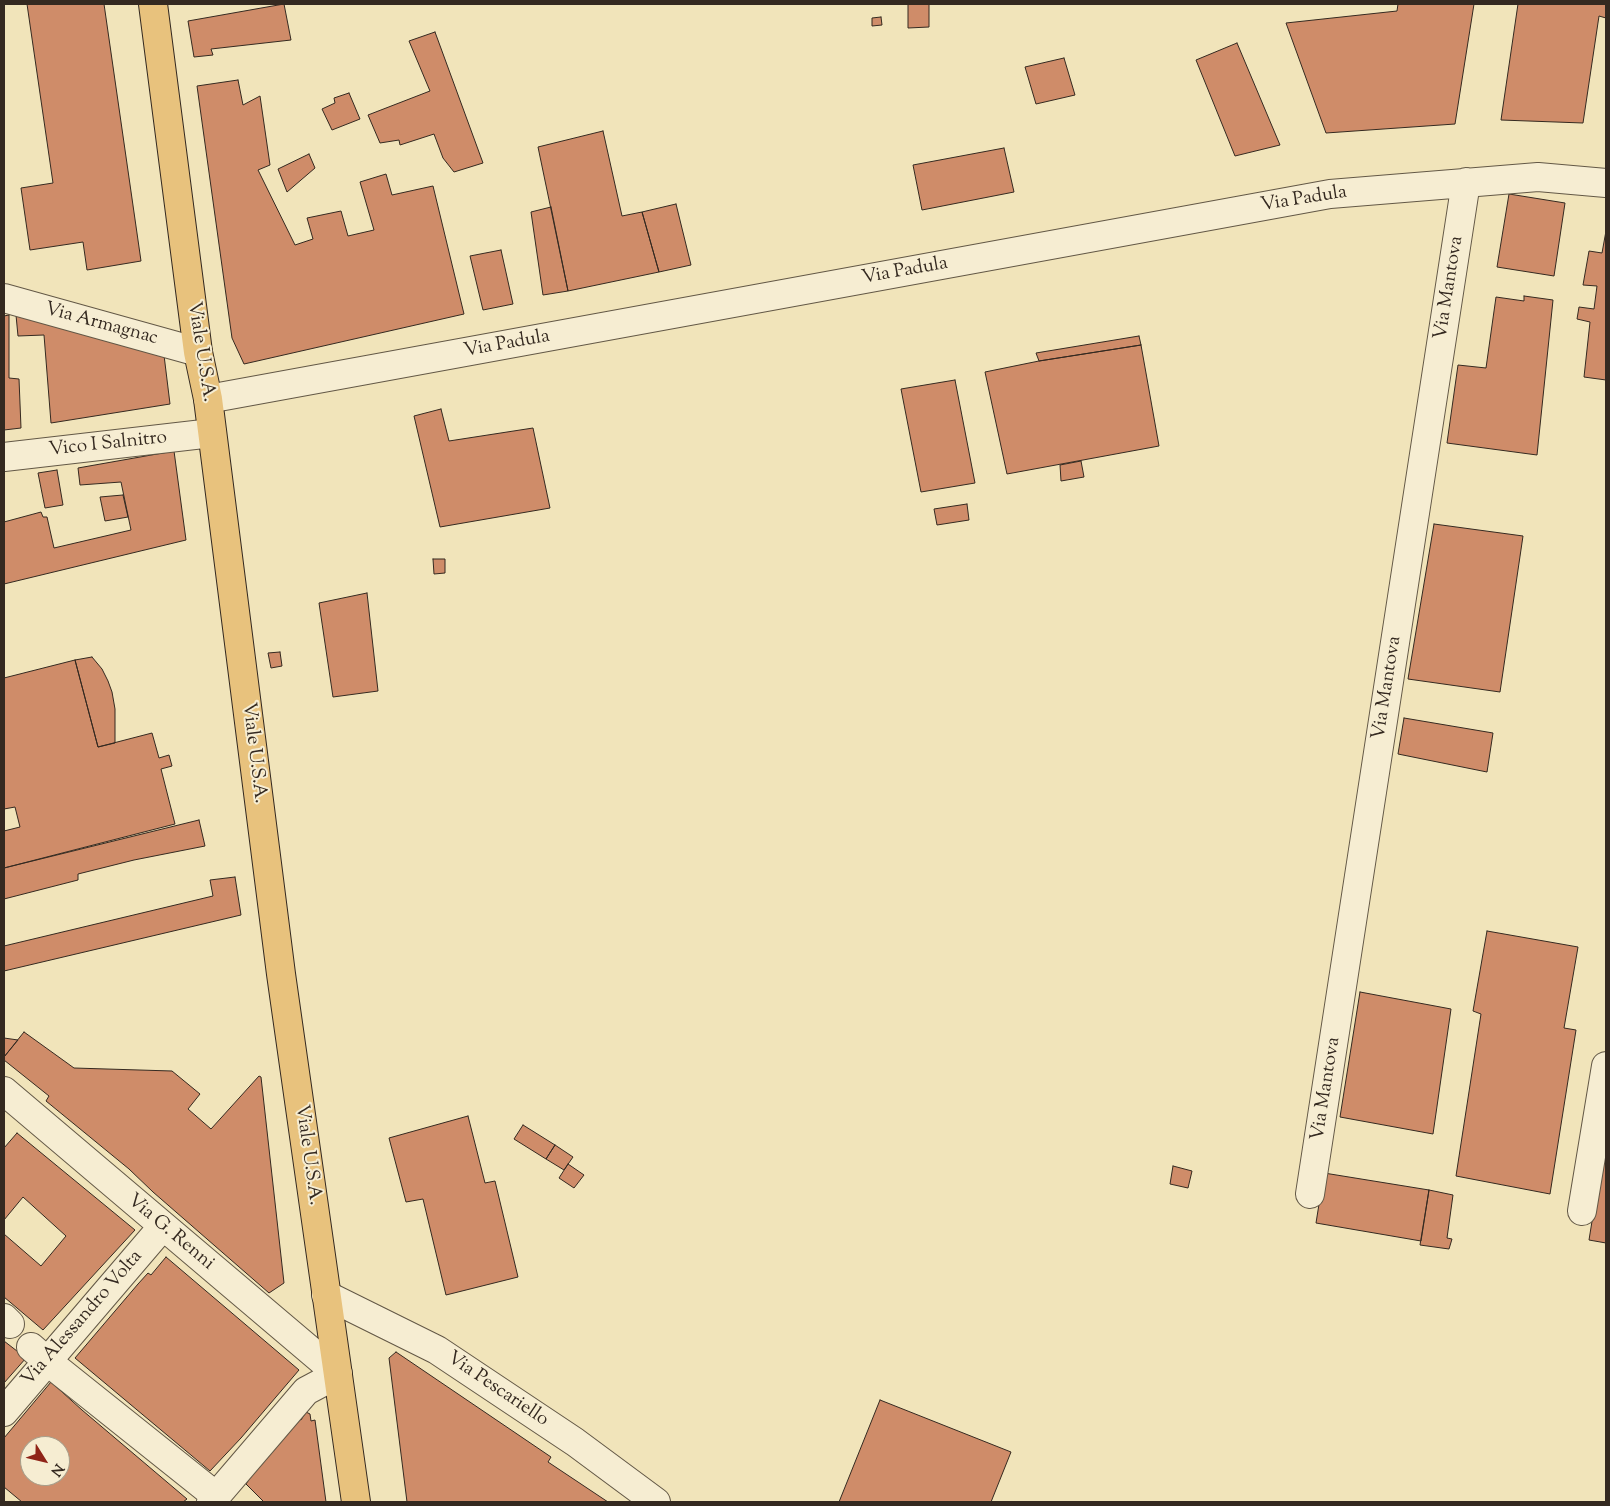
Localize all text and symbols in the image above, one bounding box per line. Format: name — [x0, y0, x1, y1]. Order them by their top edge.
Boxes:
street label: Via Padula — [1259, 182, 1349, 218]
street label: Via Mantova — [1431, 235, 1469, 341]
street label: Via Padula — [860, 253, 950, 291]
street label: Via Armagnac — [42, 299, 160, 351]
street label: Viale U.S.A. — [181, 300, 219, 404]
street label: Via Padula — [462, 326, 552, 364]
street label: Vico I Salnitro — [48, 427, 168, 463]
street label: Via Mantova — [1369, 635, 1407, 741]
street label: Viale U.S.A. — [236, 701, 270, 805]
street label: Via Mantova — [1308, 1036, 1346, 1142]
street label: Viale U.S.A. — [289, 1103, 325, 1207]
street label: Via G. Renni — [122, 1190, 218, 1276]
street label: Via Alessandro Volta — [18, 1246, 148, 1392]
street label: Via Pescariello — [442, 1348, 552, 1432]
north arrow — [20, 1436, 70, 1486]
text: N — [45, 1459, 68, 1480]

